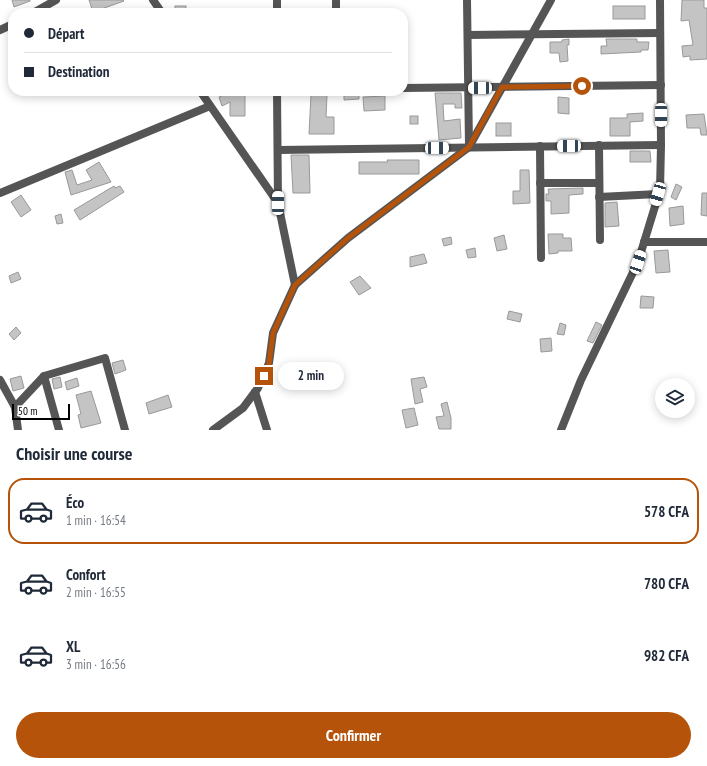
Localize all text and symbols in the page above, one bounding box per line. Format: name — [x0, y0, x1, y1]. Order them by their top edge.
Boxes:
text: Départ — [48, 24, 84, 43]
text: Destination — [48, 62, 110, 81]
route start — [573, 77, 591, 95]
car — [468, 82, 492, 94]
car — [655, 103, 667, 127]
car — [557, 140, 581, 152]
car — [425, 142, 449, 154]
car — [649, 181, 667, 207]
car — [272, 191, 284, 215]
car — [629, 249, 647, 275]
callout: 2 min — [278, 362, 344, 390]
route end — [255, 367, 273, 385]
text: 2 min — [298, 367, 324, 384]
map controls — [655, 378, 695, 418]
button: layers — [655, 378, 695, 418]
scale bar — [12, 402, 70, 421]
text: 50 m — [18, 404, 37, 418]
text: Choisir une course — [16, 442, 133, 465]
icon: car — [18, 493, 54, 529]
text: Éco — [66, 493, 84, 512]
text: 578 CFA — [644, 502, 689, 521]
text: 1 min · 16:54 — [66, 512, 126, 529]
icon: car — [18, 565, 54, 601]
text: Confort — [66, 565, 106, 584]
text: 780 CFA — [644, 574, 689, 593]
text: 2 min · 16:55 — [66, 584, 126, 601]
icon: car — [18, 637, 54, 673]
text: XL — [66, 637, 80, 656]
text: 982 CFA — [644, 646, 689, 665]
text: 3 min · 16:56 — [66, 656, 126, 673]
button: Confirmer — [16, 712, 691, 758]

